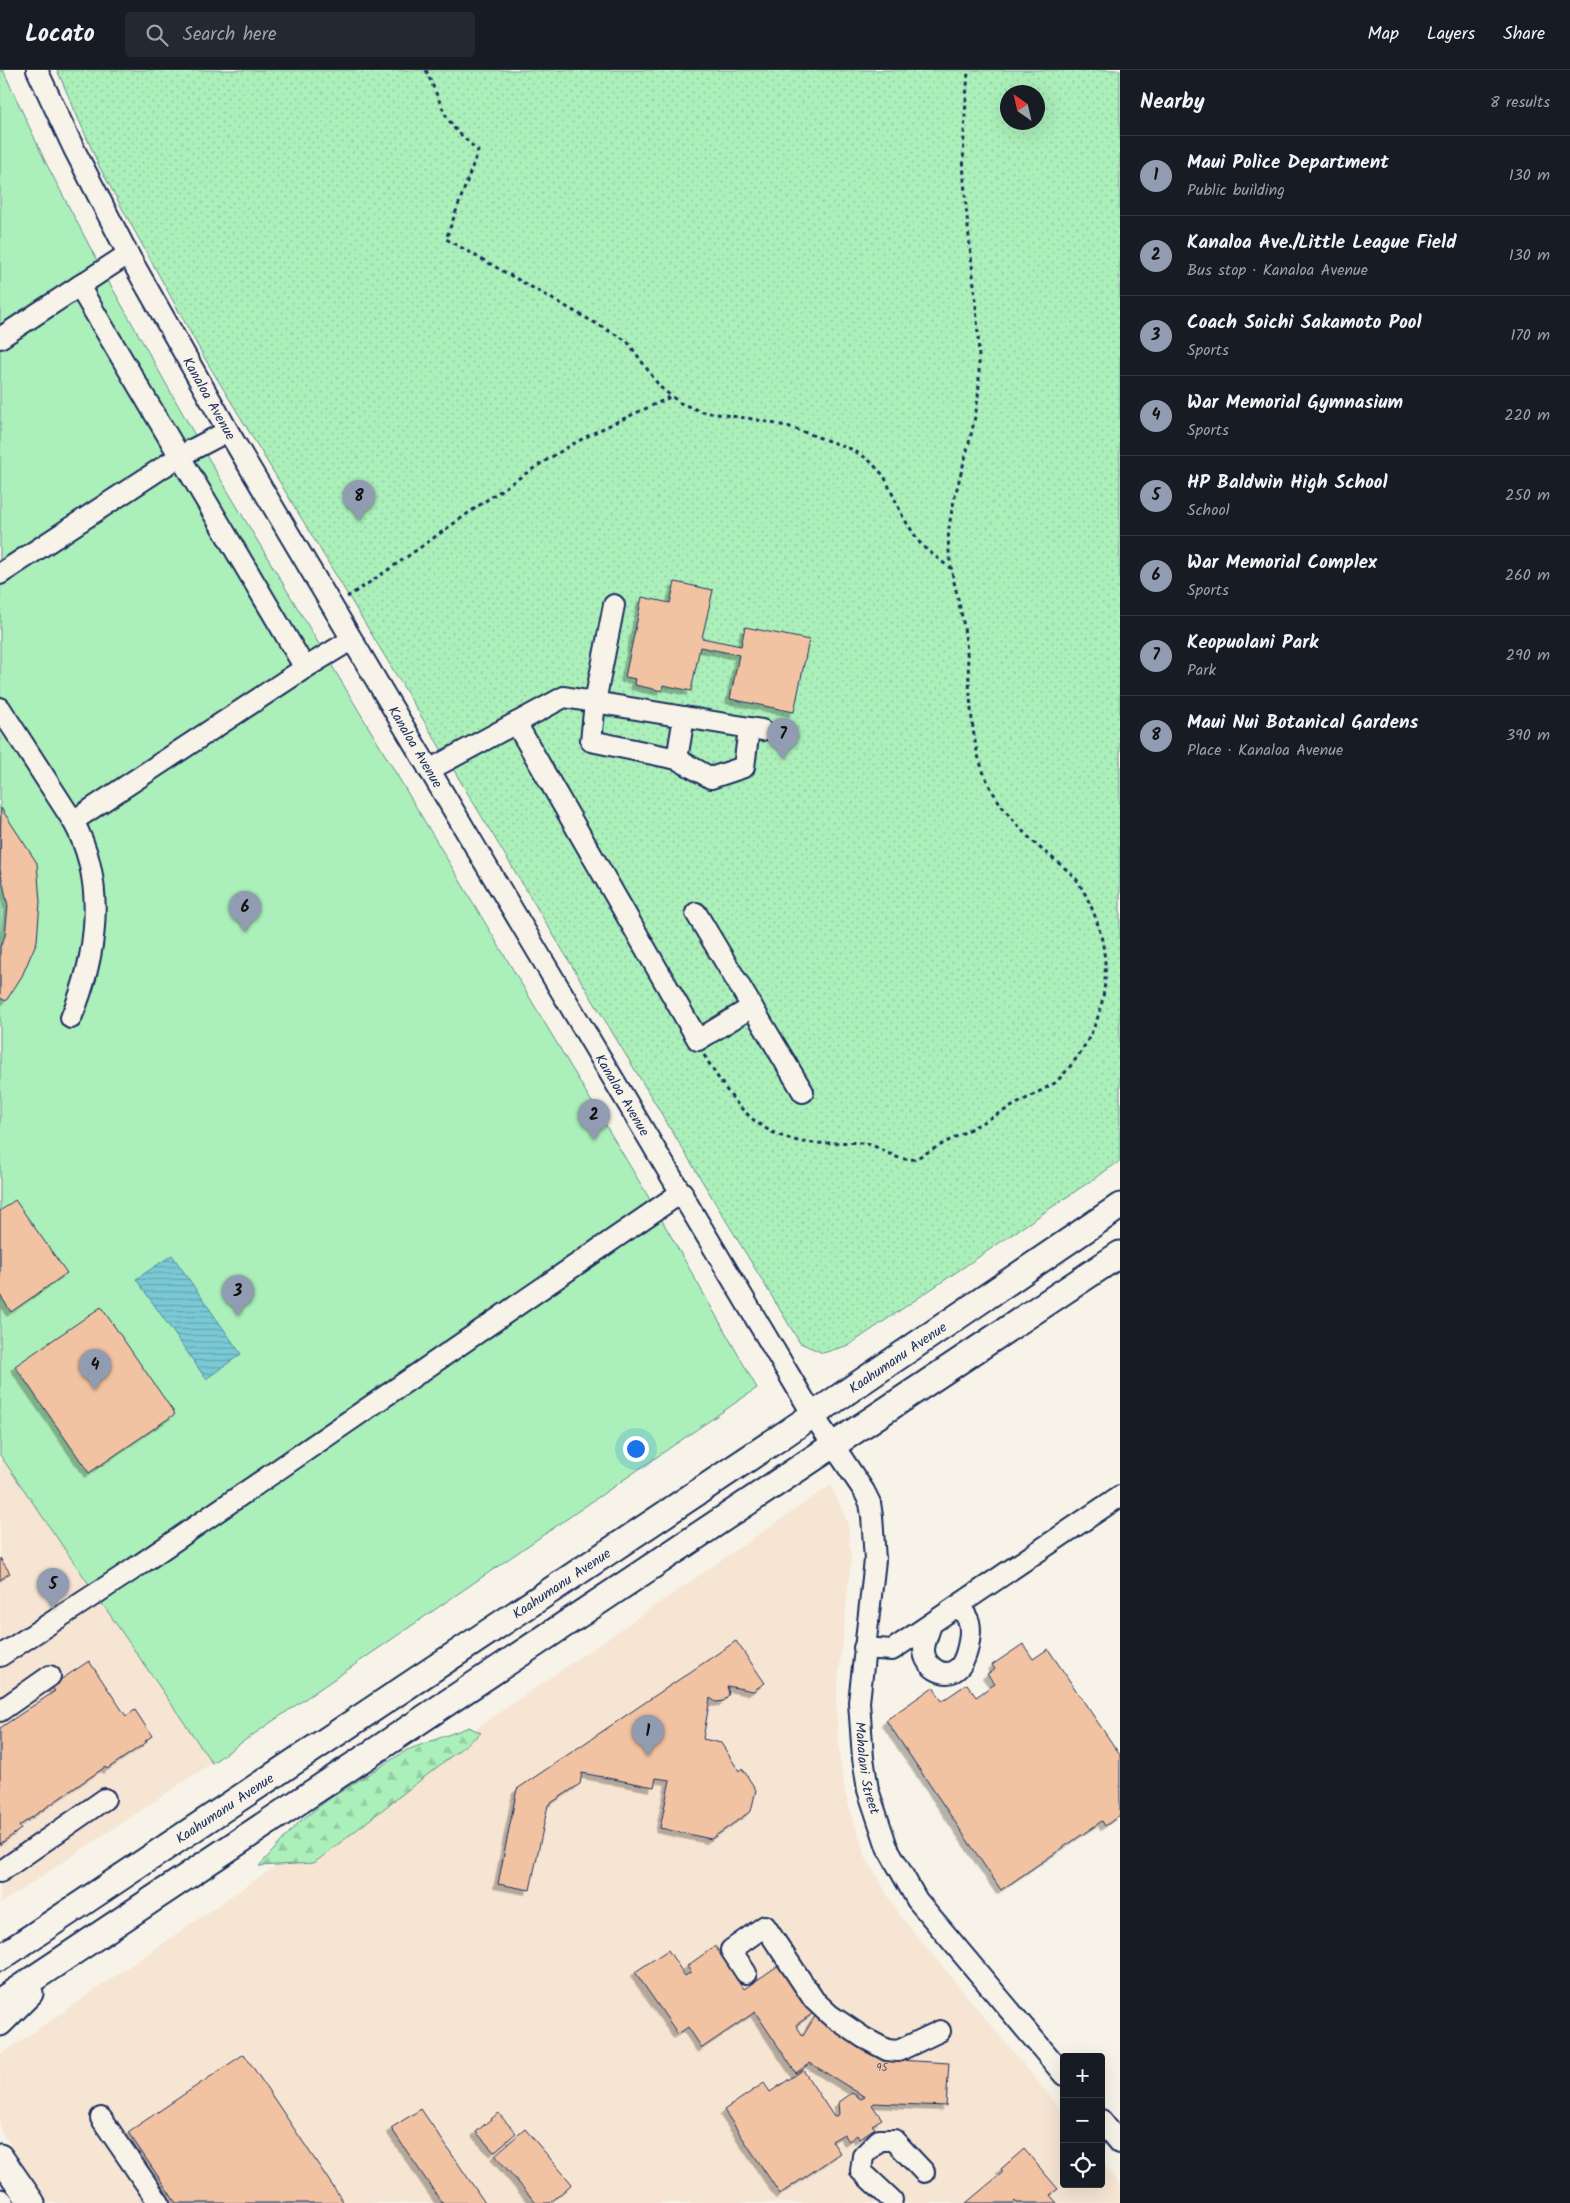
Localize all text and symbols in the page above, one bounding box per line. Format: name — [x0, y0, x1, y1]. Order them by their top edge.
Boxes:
search box — [125, 12, 475, 57]
text: Locato — [25, 15, 95, 54]
text: Search here — [183, 20, 276, 50]
text: Map — [1368, 20, 1399, 49]
text: Layers — [1427, 20, 1475, 49]
text: Share — [1503, 20, 1545, 49]
icon: search — [143, 21, 171, 49]
north arrow — [1000, 85, 1045, 130]
text: Nearby — [1140, 86, 1205, 119]
text: 8 results — [1490, 90, 1550, 115]
text: Maui Police Department — [1187, 148, 1389, 178]
text: 1 — [1154, 163, 1158, 188]
text: 130 m — [1509, 163, 1550, 188]
text: Public building — [1187, 178, 1285, 203]
text: Kanaloa Ave./Little League Field — [1187, 228, 1456, 258]
text: 2 — [1151, 243, 1161, 268]
text: 130 m — [1509, 243, 1550, 268]
text: Bus stop · Kanaloa Avenue — [1187, 258, 1368, 283]
text: Coach Soichi Sakamoto Pool — [1187, 308, 1422, 338]
text: 3 — [1152, 323, 1160, 348]
text: 170 m — [1510, 323, 1550, 348]
text: Sports — [1187, 338, 1229, 363]
street label: Kanaloa Avenue — [176, 353, 241, 445]
text: War Memorial Gymnasium — [1187, 388, 1403, 418]
text: 4 — [1152, 403, 1160, 428]
text: 220 m — [1504, 403, 1550, 428]
text: Sports — [1187, 418, 1229, 443]
text: HP Baldwin High School — [1187, 468, 1388, 498]
pin: 8 — [343, 480, 375, 521]
text: 5 — [1152, 483, 1160, 508]
text: 250 m — [1505, 483, 1550, 508]
text: School — [1187, 498, 1230, 523]
text: War Memorial Complex — [1187, 548, 1377, 578]
text: 6 — [1152, 563, 1160, 588]
text: 260 m — [1505, 563, 1550, 588]
text: Sports — [1187, 578, 1229, 603]
text: Keopuolani Park — [1187, 628, 1318, 658]
text: 7 — [1152, 643, 1160, 668]
text: 290 m — [1506, 643, 1550, 668]
text: Park — [1187, 658, 1216, 683]
street label: Kanaloa Avenue — [382, 702, 448, 793]
text: Maui Nui Botanical Gardens — [1187, 708, 1418, 738]
pin: 7 — [767, 718, 799, 759]
text: 8 — [1151, 723, 1161, 748]
text: 390 m — [1506, 723, 1550, 748]
text: Place · Kanaloa Avenue — [1187, 738, 1343, 763]
pin: 6 — [229, 891, 261, 932]
street label: Kanaloa Avenue — [589, 1050, 655, 1141]
pin: 2 — [578, 1099, 610, 1140]
pin: 3 — [222, 1275, 254, 1316]
street label: Kaahumanu Avenue — [845, 1316, 952, 1399]
pin: 4 — [79, 1349, 111, 1390]
your location — [623, 1436, 649, 1462]
street label: Kaahumanu Avenue — [508, 1543, 616, 1625]
pin: 5 — [37, 1568, 69, 1609]
pin: 1 — [632, 1715, 664, 1756]
street label: Mahalani Street — [848, 1721, 886, 1818]
street label: Kaahumanu Avenue — [171, 1768, 279, 1850]
map controls — [1060, 2053, 1105, 2188]
button: + — [1060, 2053, 1105, 2098]
house number: 95 — [876, 2059, 889, 2077]
button: − — [1060, 2098, 1105, 2143]
button: locate — [1060, 2143, 1105, 2188]

